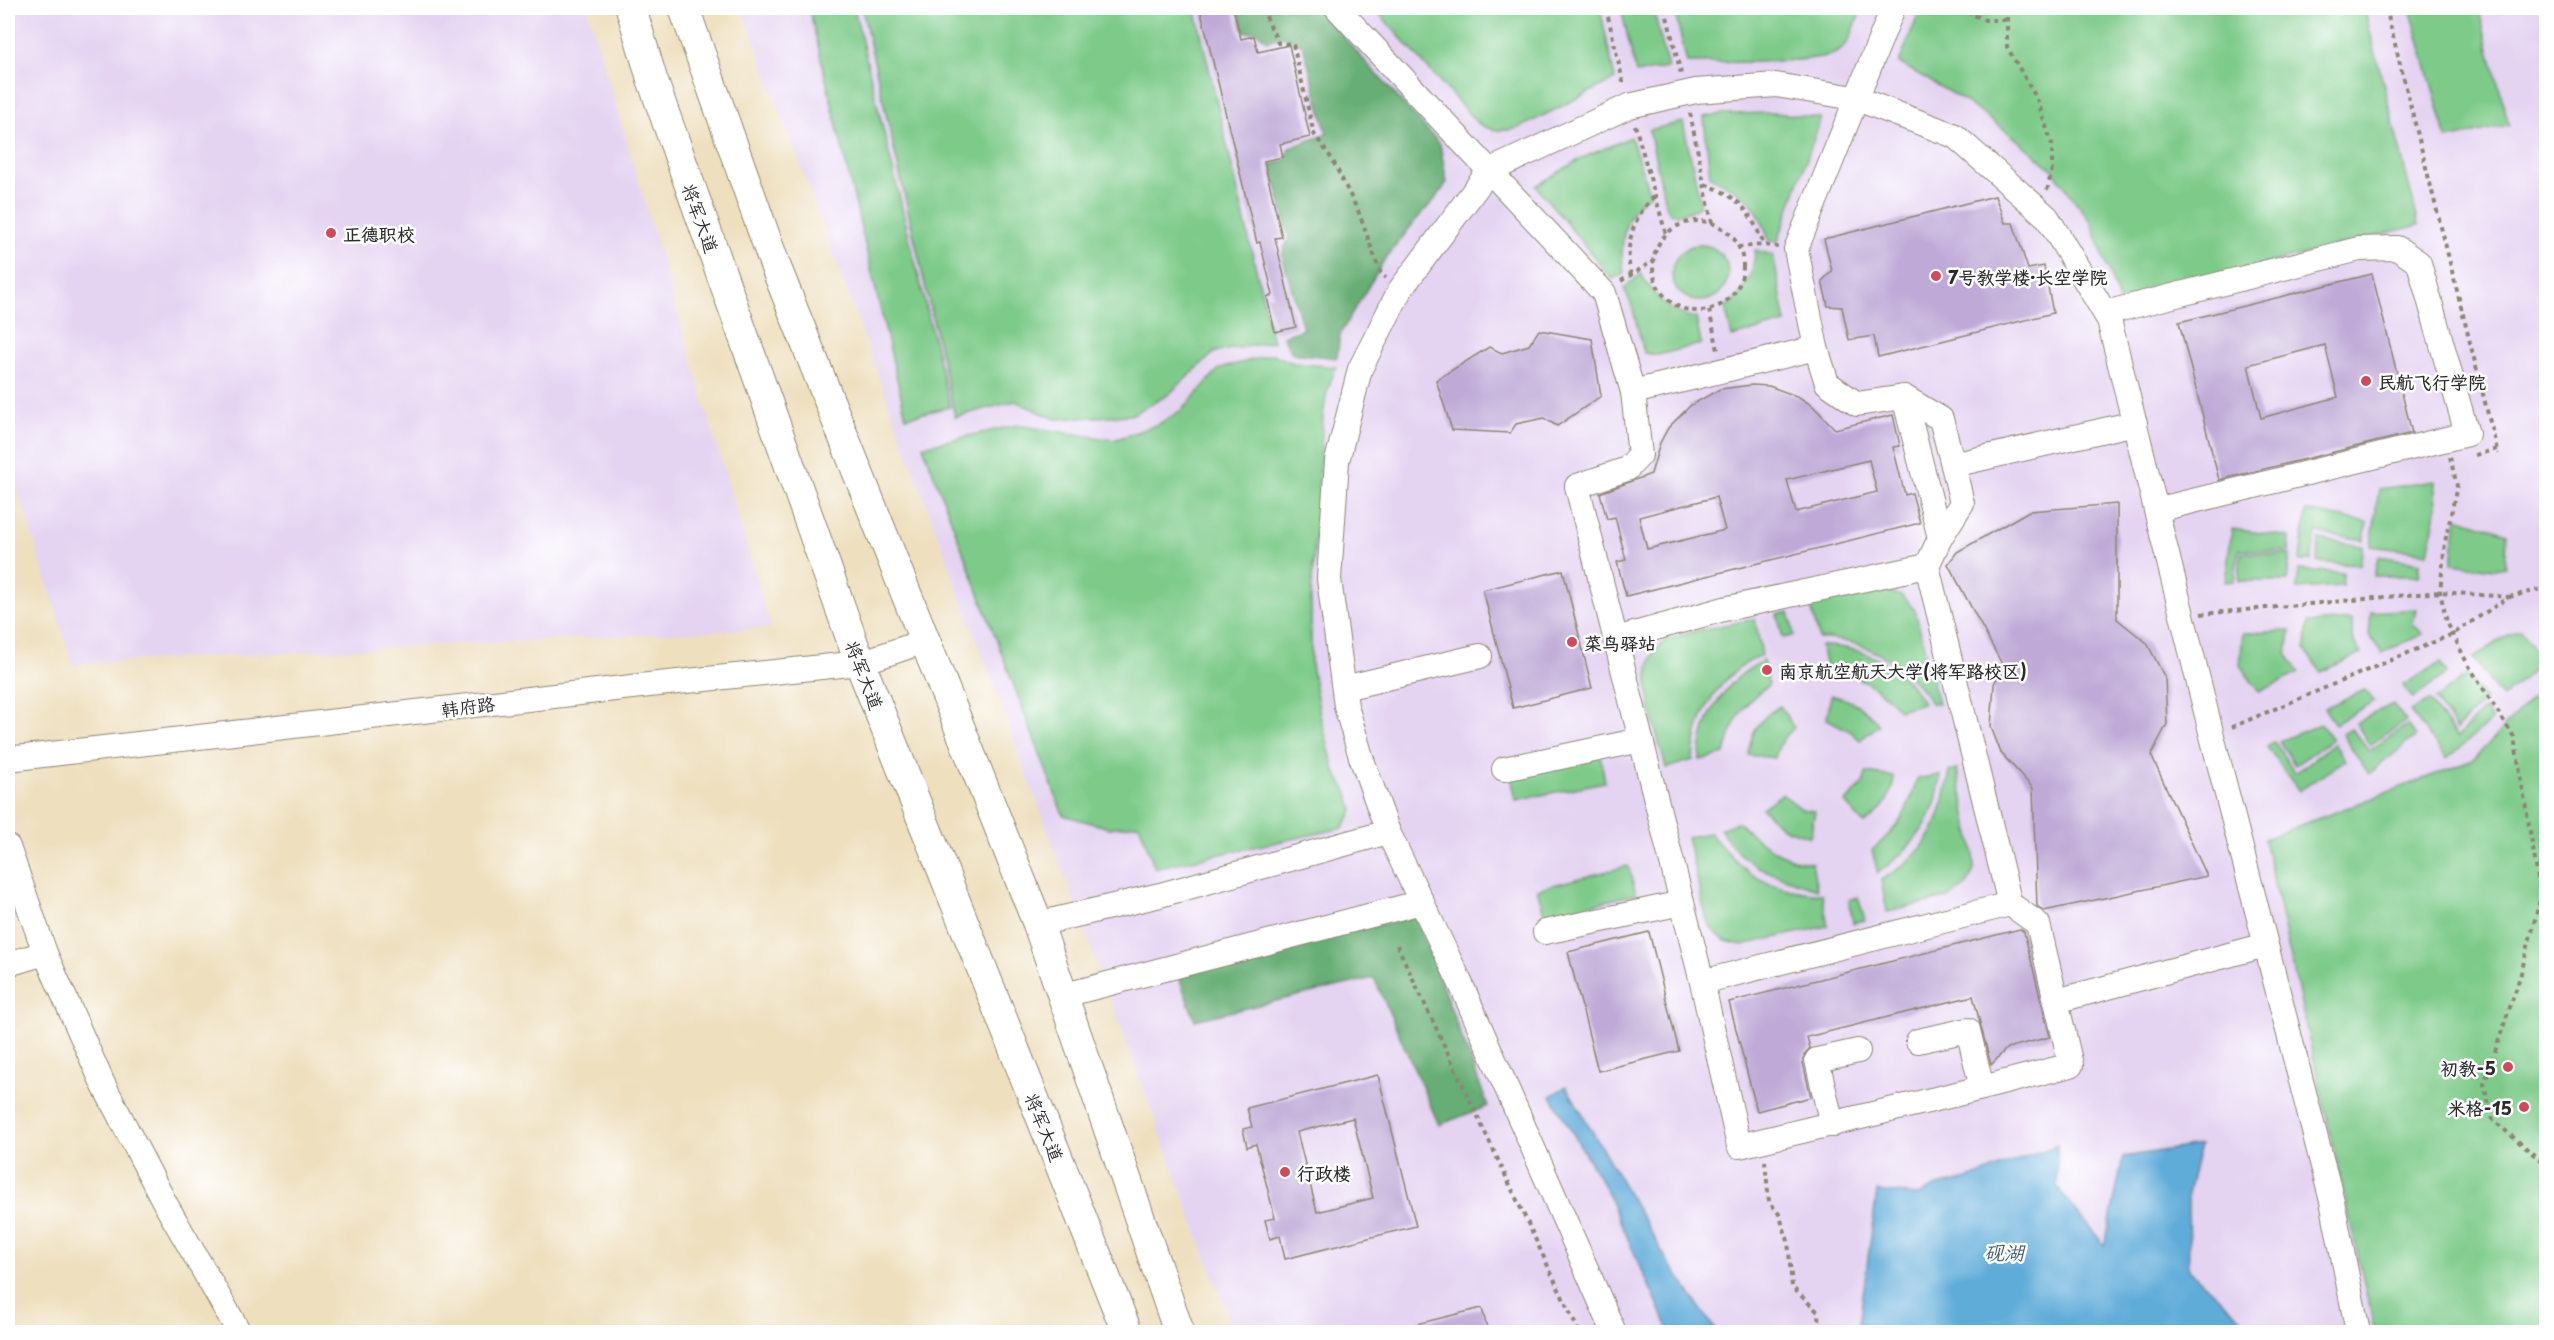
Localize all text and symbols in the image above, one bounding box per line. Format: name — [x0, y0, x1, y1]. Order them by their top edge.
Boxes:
street label: 将军大道 — [676, 180, 726, 256]
place label: 正德职校 — [343, 220, 415, 247]
marker: 正德职校 — [324, 226, 338, 240]
place label: 7号教学楼·长空学院 — [1948, 263, 2107, 290]
marker: 7号教学楼·长空学院 — [1929, 269, 1943, 283]
place label: 民航飞行学院 — [2378, 368, 2486, 395]
marker: 民航飞行学院 — [2359, 374, 2373, 388]
place label: 菜鸟驿站 — [1584, 629, 1656, 656]
marker: 菜鸟驿站 — [1565, 635, 1579, 649]
street label: 将军大道 — [839, 637, 891, 713]
place label: 南京航空航天大学(将军路校区) — [1779, 657, 2027, 684]
marker: 南京航空航天大学(将军路校区) — [1760, 663, 1774, 677]
street label: 韩府路 — [440, 689, 496, 723]
place label: 初教-5 — [2440, 1054, 2496, 1081]
marker: 初教-5 — [2501, 1060, 2515, 1074]
street label: 将军大道 — [1019, 1089, 1071, 1165]
place label: 米格-15 — [2448, 1094, 2512, 1121]
marker: 米格-15 — [2517, 1100, 2531, 1114]
place label: 行政楼 — [1297, 1159, 1351, 1186]
marker: 行政楼 — [1278, 1165, 1292, 1179]
water label: 砚湖 — [1984, 1237, 2026, 1267]

